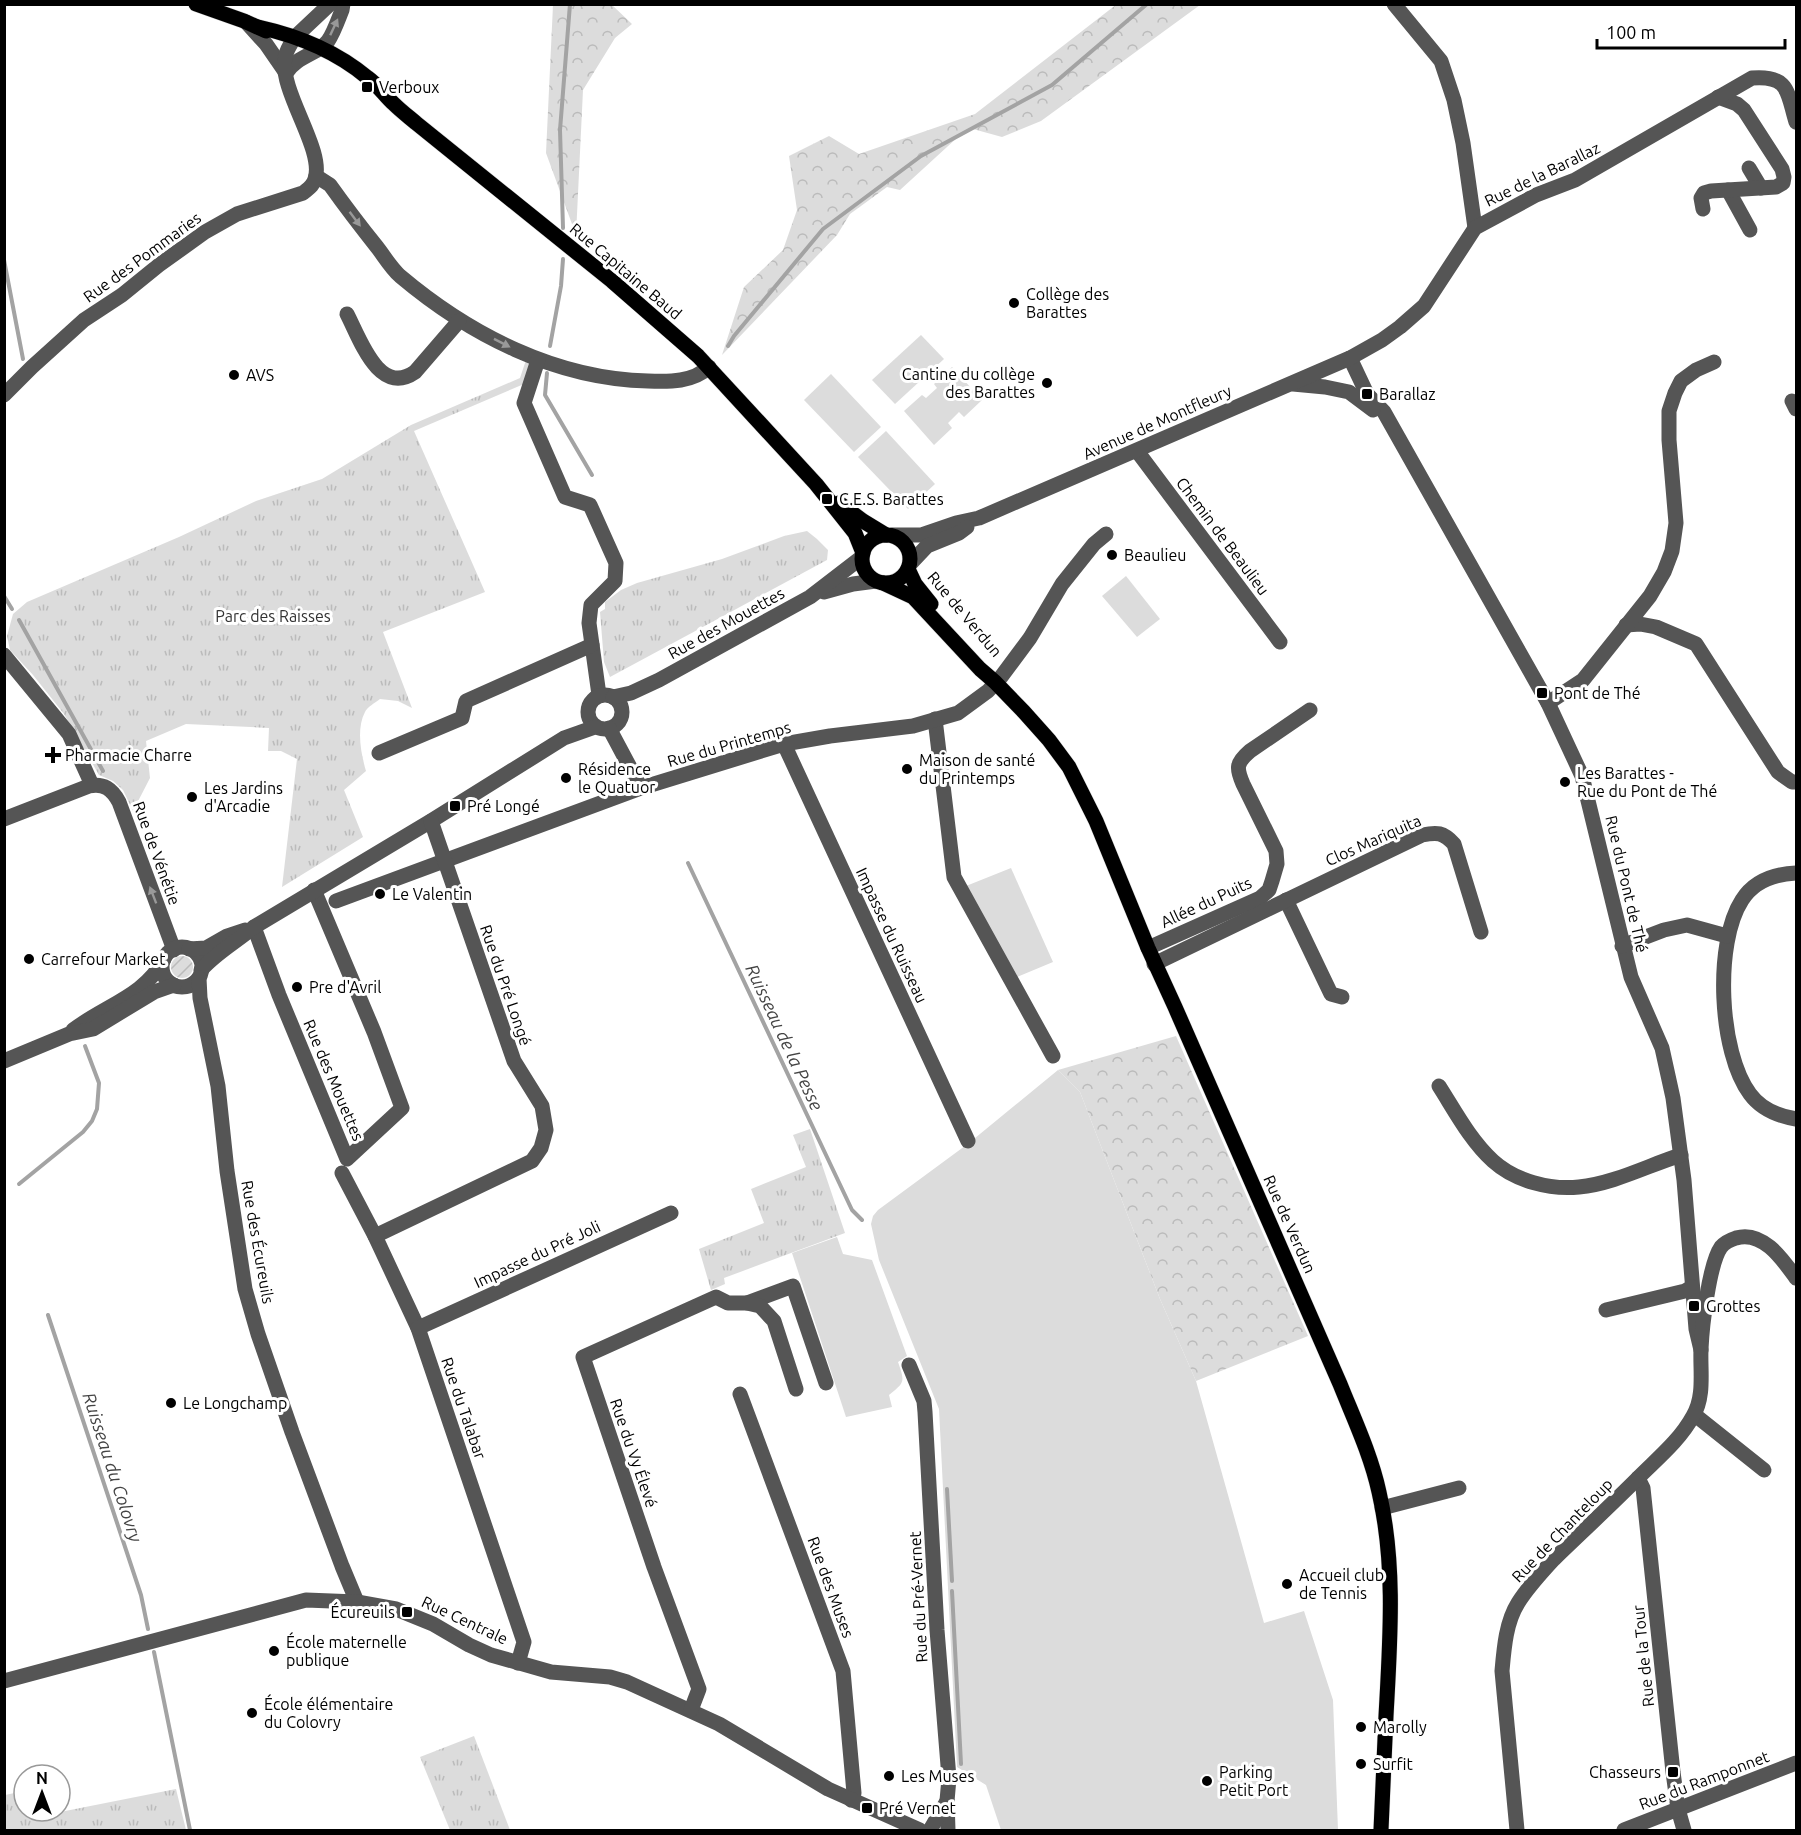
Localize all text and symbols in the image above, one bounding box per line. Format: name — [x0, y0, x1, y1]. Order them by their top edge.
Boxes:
scale bar — [1597, 12, 1784, 50]
one-way arrow — [329, 18, 339, 36]
text: 100 m — [1606, 22, 1656, 42]
place label: Verboux — [379, 78, 439, 96]
marker: Verboux — [360, 80, 374, 94]
street label: Rue de la Barallaz — [1481, 138, 1603, 210]
street label: Rue des Pommaries — [80, 208, 204, 306]
one-way arrow — [349, 211, 361, 227]
street label: Rue Capitaine Baud — [567, 219, 685, 323]
place label: Collège des Barattes — [1026, 285, 1109, 321]
marker: Collège des Barattes — [1007, 296, 1021, 310]
one-way arrow — [494, 338, 511, 347]
place label: Cantine du collège des Barattes — [902, 365, 1035, 401]
place label: AVS — [246, 366, 274, 384]
marker: AVS — [227, 368, 241, 382]
marker: Cantine du collège des Barattes — [1040, 376, 1054, 390]
street label: Avenue de Montfleury — [1080, 381, 1234, 463]
place label: Barallaz — [1379, 385, 1436, 403]
marker: Barallaz — [1360, 387, 1374, 401]
street label: Chemin de Beaulieu — [1173, 474, 1273, 598]
place label: C.E.S. Barattes — [839, 490, 944, 508]
marker: C.E.S. Barattes — [820, 492, 834, 506]
place label: Beaulieu — [1124, 546, 1186, 564]
marker: Beaulieu — [1105, 548, 1119, 562]
street label: Rue de Verdun — [924, 568, 1006, 660]
street label: Rue des Mouettes — [665, 584, 787, 662]
park label: Parc des Raisses — [215, 607, 331, 625]
place label: Pont de Thé — [1554, 684, 1641, 702]
marker: Pont de Thé — [1535, 686, 1549, 700]
street label: Rue du Printemps — [665, 718, 793, 770]
place label: Pharmacie Charre — [65, 746, 192, 764]
marker: Pharmacie Charre — [46, 748, 60, 762]
place label: Maison de santé du Printemps — [919, 751, 1035, 787]
place label: Résidence le Quatuor — [578, 760, 655, 796]
marker: Maison de santé du Printemps — [900, 762, 914, 776]
place label: Les Barattes - Rue du Pont de Thé — [1577, 764, 1717, 800]
marker: Résidence le Quatuor — [559, 771, 573, 785]
marker: Les Barattes - Rue du Pont de Thé — [1558, 775, 1572, 789]
place label: Les Jardins d'Arcadie — [204, 779, 283, 815]
marker: Les Jardins d'Arcadie — [185, 790, 199, 804]
place label: Pré Longé — [467, 797, 540, 815]
street label: Rue de Vénétie — [130, 799, 184, 907]
marker: Pré Longé — [448, 799, 462, 813]
street label: Clos Mariquita — [1322, 811, 1424, 869]
street label: Rue du Pont de Thé — [1602, 814, 1652, 954]
street label: Impasse du Ruisseau — [853, 865, 931, 1005]
street label: Allée du Puits — [1158, 873, 1254, 931]
one-way arrow — [148, 885, 158, 903]
place label: Le Valentin — [392, 885, 472, 903]
marker: Le Valentin — [373, 887, 387, 901]
street label: Rue du Pré Longé — [477, 922, 535, 1048]
place label: Carrefour Market — [41, 950, 166, 968]
marker: Carrefour Market — [22, 952, 36, 966]
water label: Ruisseau de la Pesse — [742, 961, 828, 1113]
place label: Pre d'Avril — [309, 978, 381, 996]
marker: Pre d'Avril — [290, 980, 304, 994]
street label: Rue des Mouettes — [300, 1017, 368, 1143]
street label: Rue de Verdun — [1260, 1172, 1320, 1276]
street label: Rue des Écureuils — [238, 1179, 280, 1305]
street label: Impasse du Pré Joli — [471, 1217, 603, 1291]
place label: Grottes — [1706, 1297, 1760, 1315]
marker: Grottes — [1687, 1299, 1701, 1313]
street label: Rue du Talabar — [438, 1355, 490, 1461]
water label: Ruisseau du Colovry — [79, 1390, 147, 1545]
place label: Le Longchamp — [183, 1394, 287, 1412]
marker: Le Longchamp — [164, 1396, 178, 1410]
street label: Rue du Vy Élevé — [607, 1396, 663, 1510]
street label: Rue de Chanteloup — [1508, 1475, 1616, 1585]
street label: Rue du Pré-Vernet — [906, 1530, 930, 1663]
street label: Rue des Muses — [804, 1534, 858, 1640]
place label: Accueil club de Tennis — [1299, 1566, 1384, 1602]
marker: Accueil club de Tennis — [1280, 1577, 1294, 1591]
street label: Rue Centrale — [419, 1592, 511, 1648]
place label: Écureuils — [330, 1601, 395, 1621]
street label: Rue de la Tour — [1629, 1604, 1657, 1708]
marker: Écureuils — [400, 1605, 414, 1619]
place label: École maternelle publique — [286, 1631, 407, 1669]
marker: École maternelle publique — [267, 1644, 281, 1658]
place label: École élémentaire du Colovry — [264, 1693, 393, 1731]
marker: École élémentaire du Colovry — [245, 1706, 259, 1720]
place label: Marolly — [1373, 1718, 1427, 1736]
marker: Marolly — [1354, 1720, 1368, 1734]
street label: Rue du Ramponnet — [1636, 1747, 1772, 1813]
place label: Surfit — [1373, 1755, 1414, 1773]
marker: Surfit — [1354, 1757, 1368, 1771]
north arrow — [12, 1763, 72, 1823]
place label: Parking Petit Port — [1219, 1763, 1289, 1799]
place label: Chasseurs — [1589, 1763, 1661, 1781]
marker: Chasseurs — [1666, 1765, 1680, 1779]
place label: Les Muses — [901, 1767, 974, 1785]
text: N — [36, 1769, 48, 1787]
marker: Les Muses — [882, 1769, 896, 1783]
marker: Parking Petit Port — [1200, 1774, 1214, 1788]
place label: Pré Vernet — [879, 1799, 957, 1817]
marker: Pré Vernet — [860, 1801, 874, 1815]

